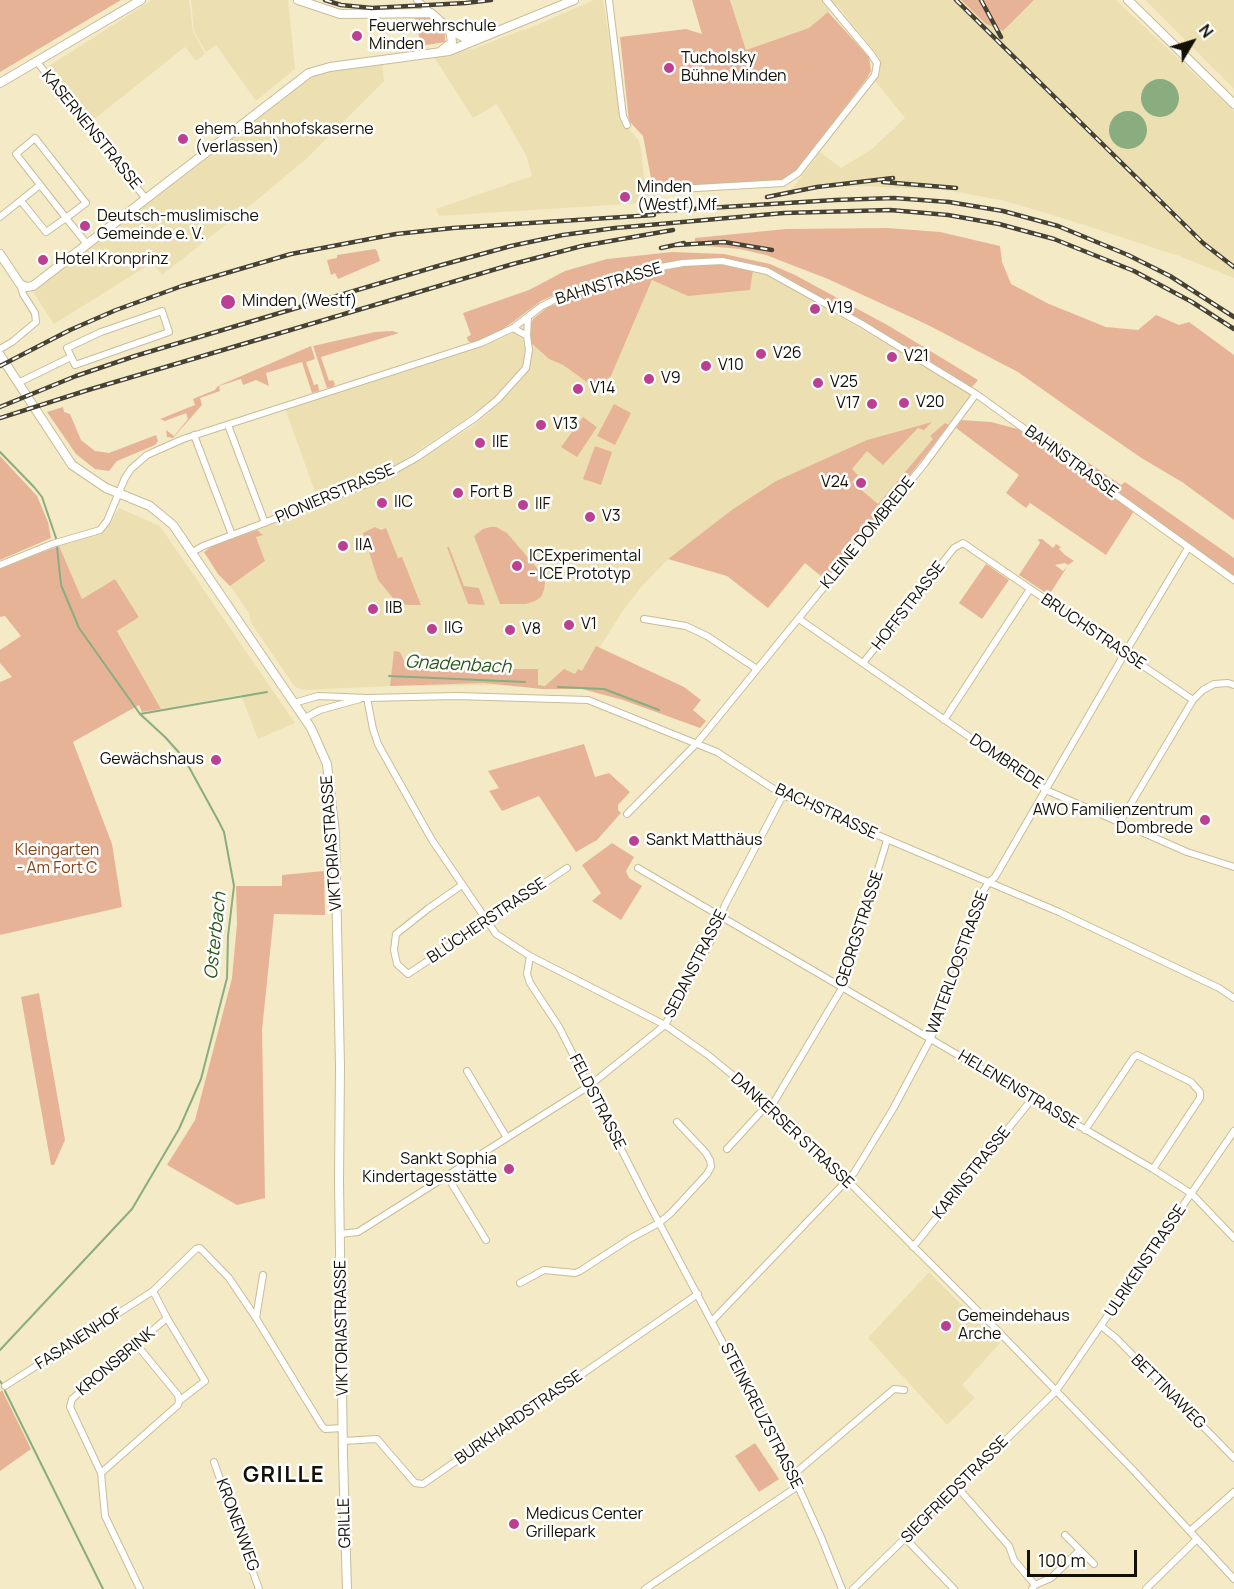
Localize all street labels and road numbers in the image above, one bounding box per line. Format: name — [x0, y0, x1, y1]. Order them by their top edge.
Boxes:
street label: KASERNENSTRASSE — [37, 67, 145, 193]
street label: BAHNSTRASSE — [553, 259, 665, 309]
street label: BAHNSTRASSE — [1021, 422, 1121, 502]
street label: PIONIERSTRASSE — [273, 460, 397, 528]
street label: KLEINE DOMBREDE — [817, 473, 919, 593]
street label: HOFFSTRASSE — [868, 558, 950, 654]
street label: BRUCHSTRASSE — [1037, 590, 1149, 674]
street label: DOMBREDE — [966, 730, 1046, 794]
street label: VIKTORIASTRASSE — [318, 774, 346, 912]
street label: BACHSTRASSE — [772, 780, 880, 844]
street label: GEORGSTRASSE — [832, 868, 888, 990]
street label: BLÜCHERSTRASSE — [424, 874, 550, 968]
street label: WATERLOOSTRASSE — [923, 889, 993, 1037]
street label: SEDANSTRASSE — [660, 907, 732, 1021]
street label: HELENENSTRASSE — [954, 1047, 1082, 1133]
street label: FELDSTRASSE — [565, 1051, 629, 1153]
street label: DANKERSER STRASSE — [727, 1069, 857, 1193]
street label: KARINSTRASSE — [929, 1123, 1015, 1223]
street label: ULRIKENSTRASSE — [1101, 1201, 1191, 1321]
street label: VIKTORIASTRASSE — [331, 1260, 353, 1396]
street label: FASANENHOF — [32, 1304, 126, 1374]
street label: KRONSBRINK — [73, 1324, 159, 1400]
street label: STEINKREUZSTRASSE — [716, 1340, 806, 1492]
street label: BETTINAWEG — [1127, 1351, 1209, 1433]
street label: BURKHARDSTRASSE — [452, 1367, 586, 1469]
street label: SIEGFRIEDSTRASSE — [897, 1432, 1013, 1548]
street label: KRONENWEG — [211, 1476, 263, 1574]
street label: GRILLE — [335, 1497, 355, 1549]

